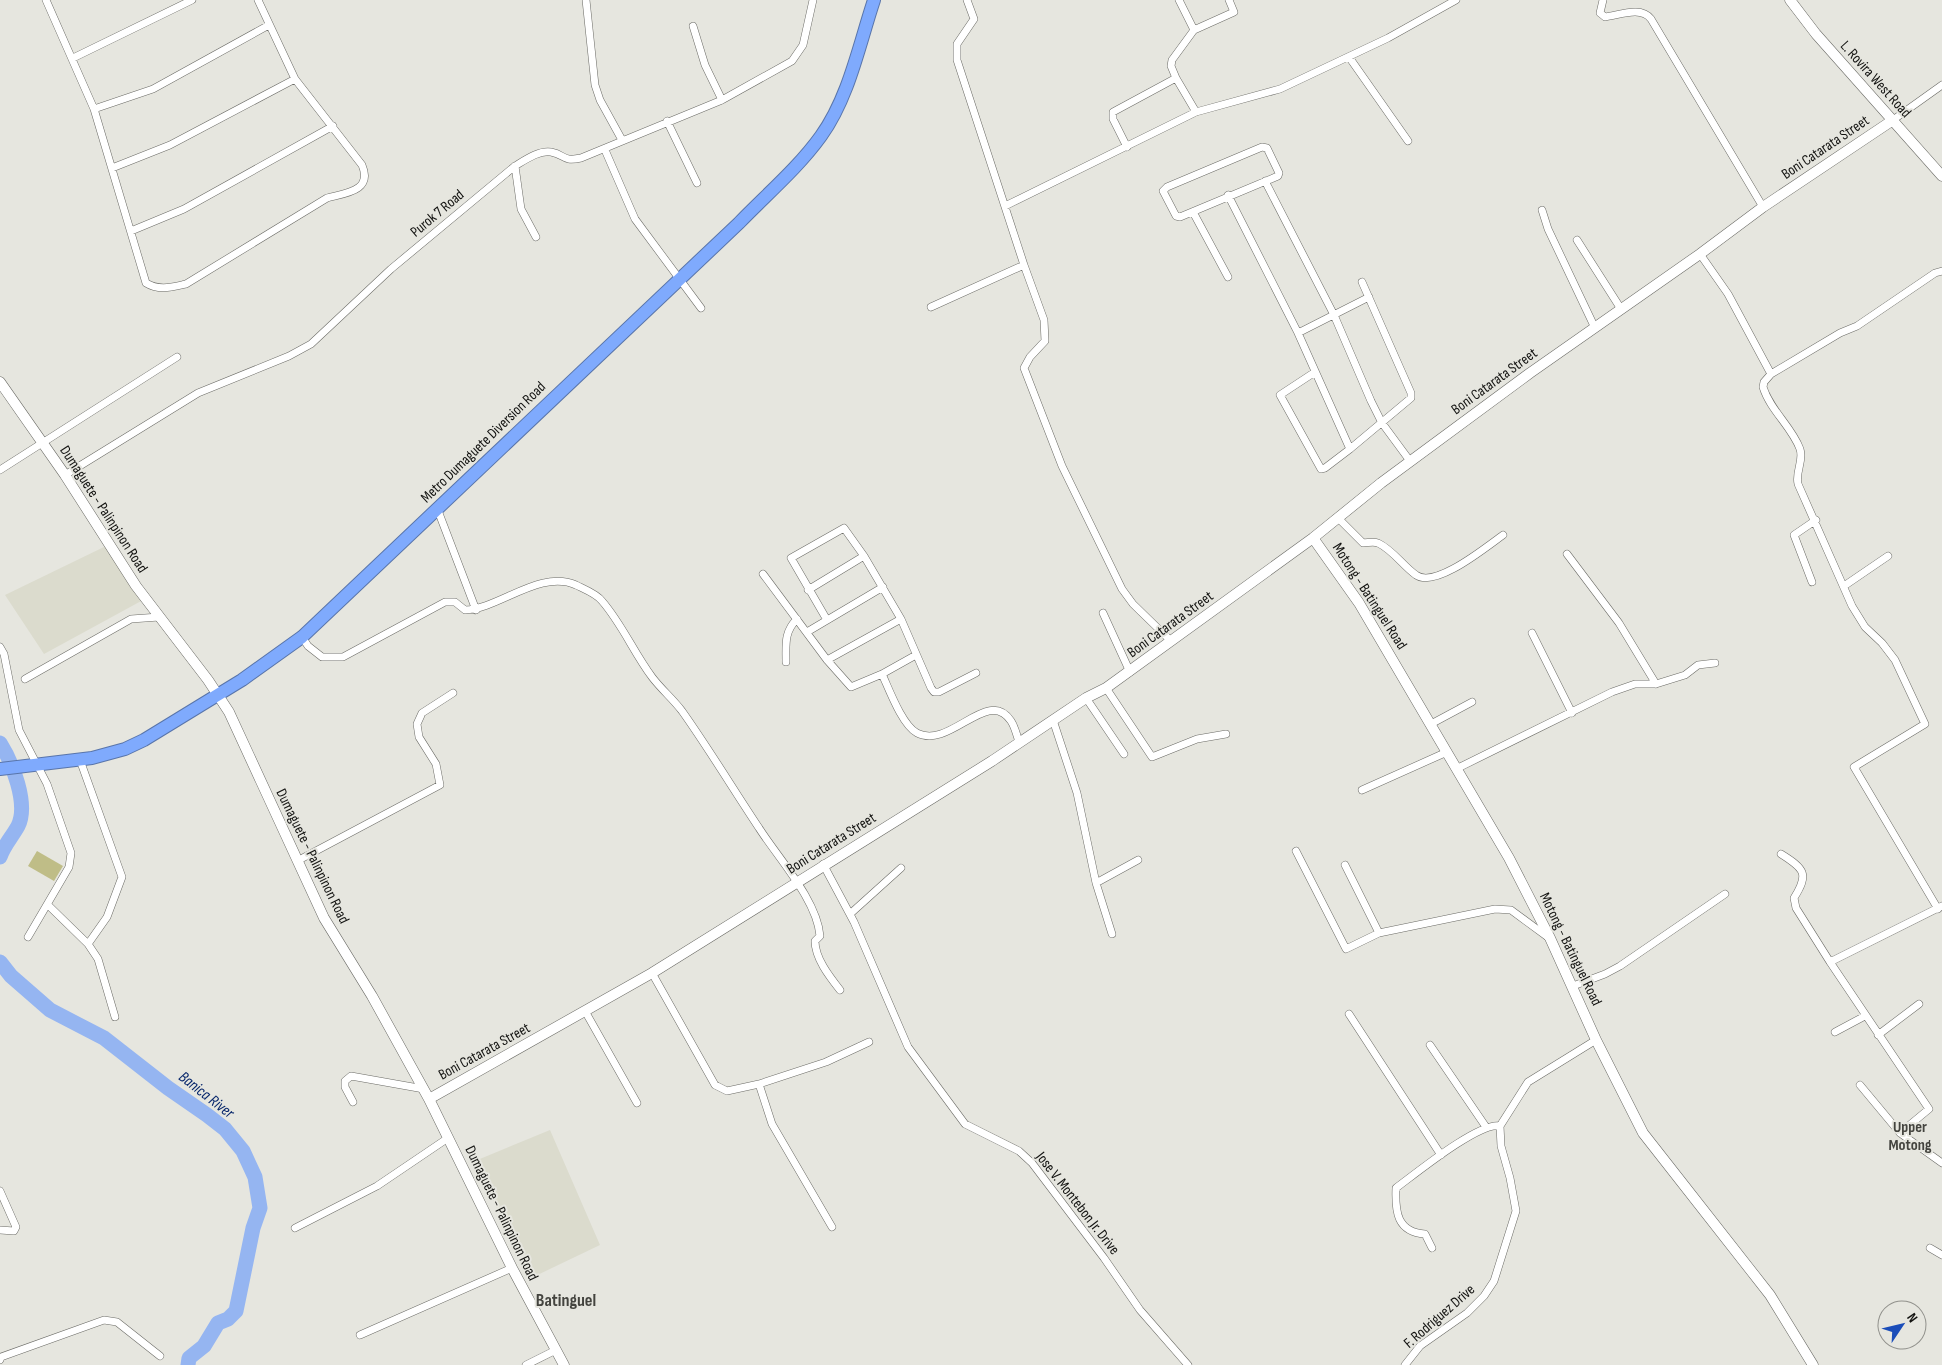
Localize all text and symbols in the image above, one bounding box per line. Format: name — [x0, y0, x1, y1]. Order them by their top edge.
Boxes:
street label: L. Rovira West Road — [1836, 37, 1915, 122]
street label: Boni Catarata Street — [1778, 111, 1873, 184]
street label: Purok 7 Road — [407, 185, 468, 241]
street label: Boni Catarata Street — [1448, 344, 1541, 419]
street label: Metro Dumaguete Diversion Road — [417, 378, 550, 507]
street label: Dumaguete - Palinpinon Road — [55, 442, 152, 576]
street label: Motong - Batinguel Road — [1328, 539, 1411, 653]
street label: Boni Catarata Street — [1124, 587, 1217, 662]
street label: Dumaguete - Palinpinon Road — [272, 786, 353, 927]
street label: Boni Catarata Street — [783, 808, 880, 878]
street label: Motong - Batinguel Road — [1535, 890, 1606, 1009]
street label: Boni Catarata Street — [435, 1018, 534, 1084]
water label: Banica River — [175, 1068, 238, 1123]
district label: Upper Motong — [1888, 1118, 1932, 1155]
street label: Dumaguete - Palinpinon Road — [461, 1143, 542, 1284]
street label: Jose V. Montebon Jr. Drive — [1031, 1147, 1124, 1258]
street label: F. Rodriguez Drive — [1400, 1280, 1479, 1353]
district label: Batinguel — [536, 1290, 596, 1311]
north arrow — [1877, 1300, 1927, 1350]
text: N — [1903, 1310, 1921, 1326]

